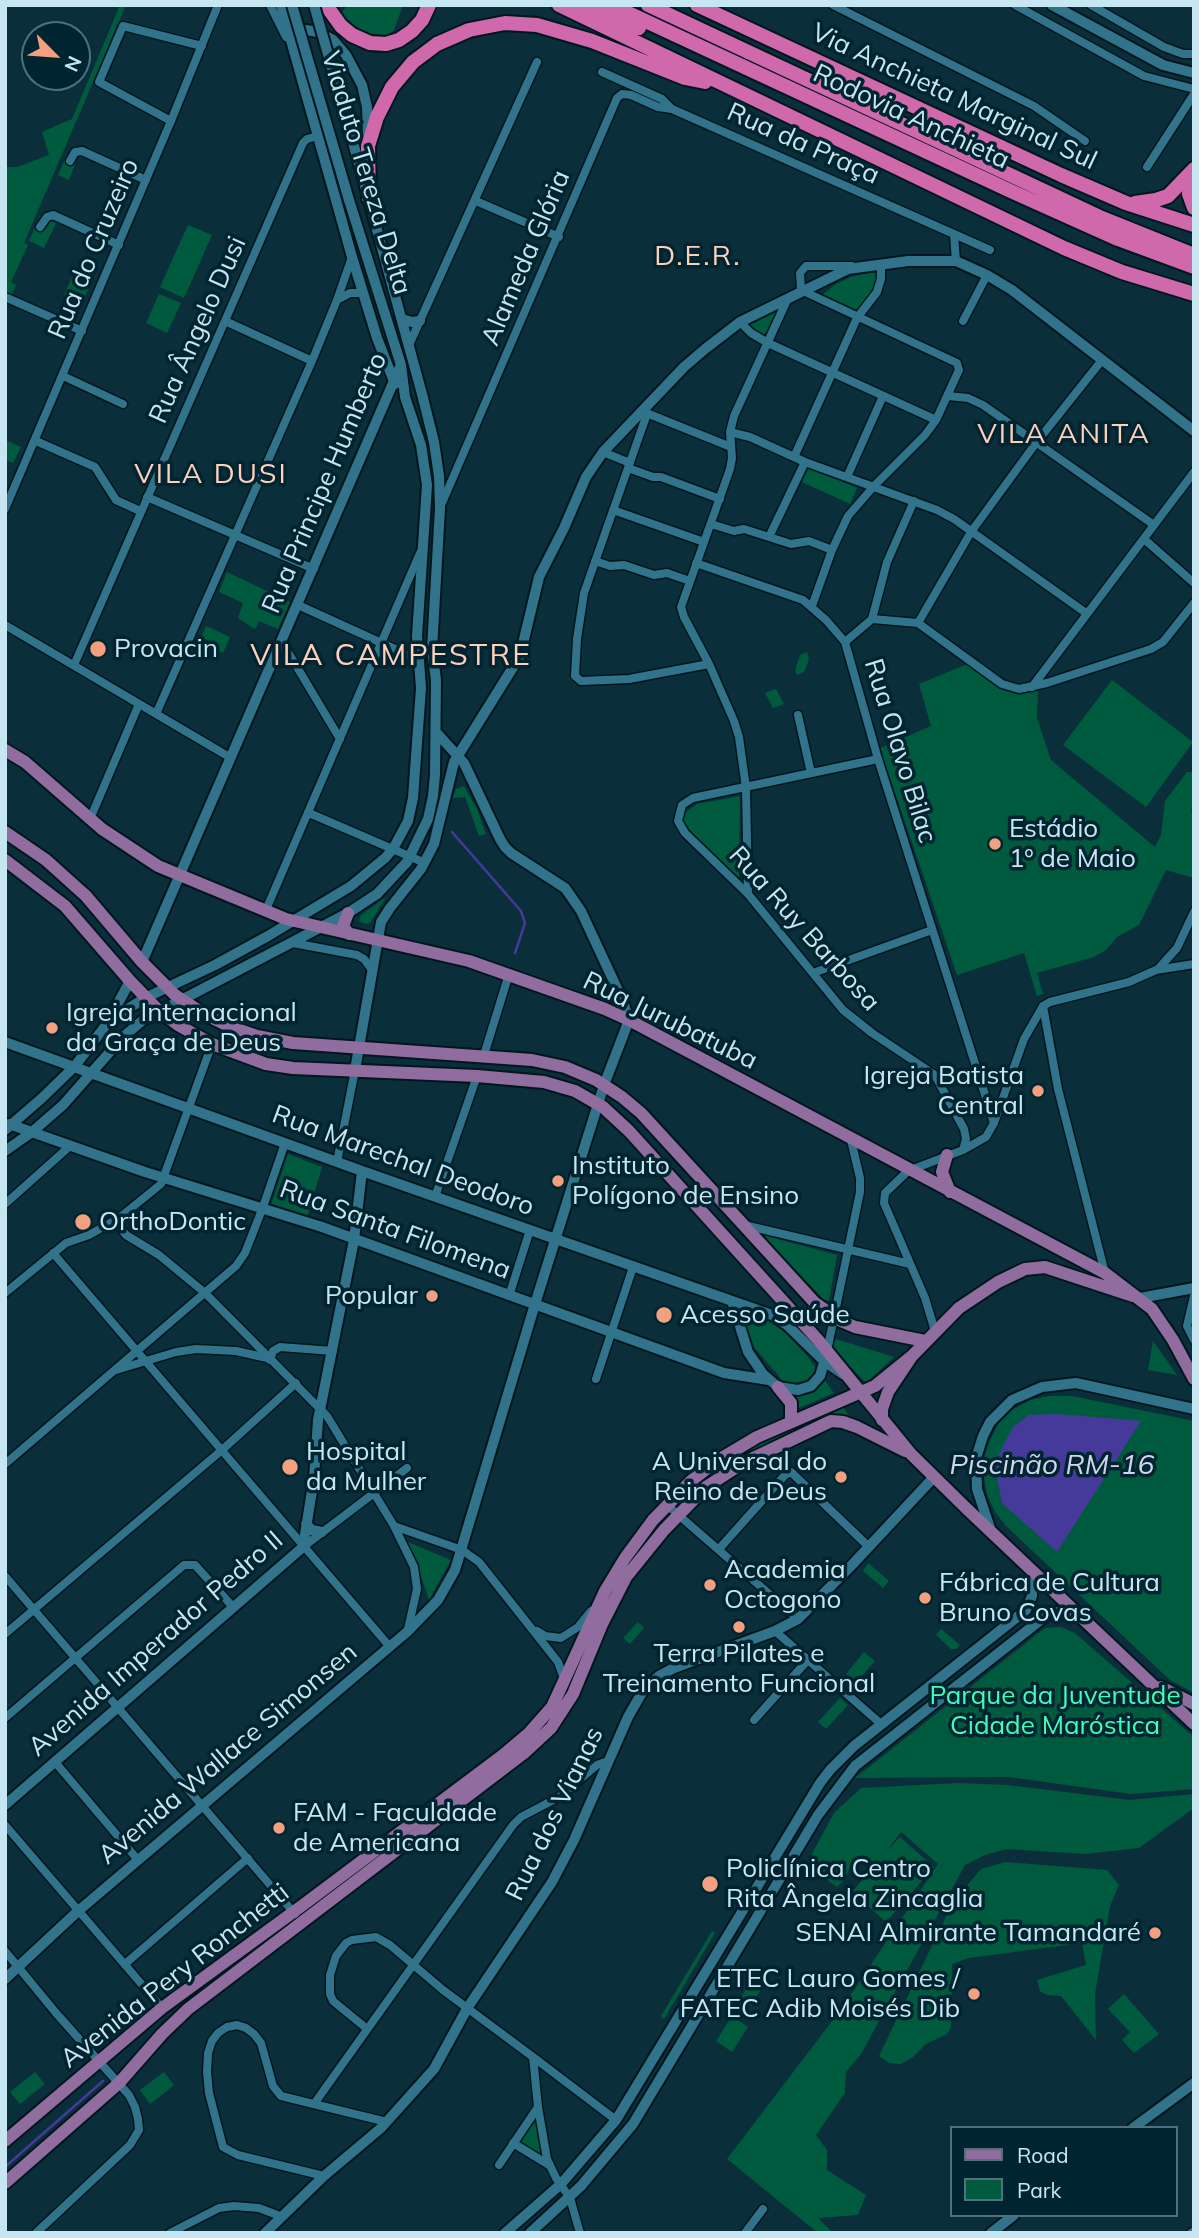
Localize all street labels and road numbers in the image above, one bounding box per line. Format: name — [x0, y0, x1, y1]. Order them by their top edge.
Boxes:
street label: Via Anchieta Marginal Sul — [806, 17, 1102, 177]
street label: Viaduto Tereza Delta — [314, 48, 418, 298]
street label: Rodovia Anchieta — [808, 58, 1014, 176]
street label: Rua da Praça — [722, 97, 884, 191]
street label: Rua do Cruzeiro — [42, 154, 146, 344]
street label: Alameda Glória — [475, 166, 577, 350]
street label: Rua Ângelo Dusi — [143, 232, 253, 428]
street label: Rua Principe Humberto — [256, 348, 394, 618]
street label: Rua Olavo Bilac — [857, 655, 943, 847]
street label: Rua Ruy Barbosa — [722, 840, 886, 1018]
street label: Rua Jurubatuba — [578, 965, 762, 1077]
street label: Rua Marechal Deodoro — [268, 1099, 538, 1223]
street label: Rua Santa Filomena — [275, 1174, 515, 1286]
street label: Avenida Imperador Pedro II — [22, 1525, 290, 1763]
street label: Avenida Wallace Simonsen — [92, 1637, 364, 1871]
street label: Rua dos Vianas — [500, 1722, 610, 1906]
street label: Avenida Pery Ronchetti — [55, 1877, 295, 2075]

